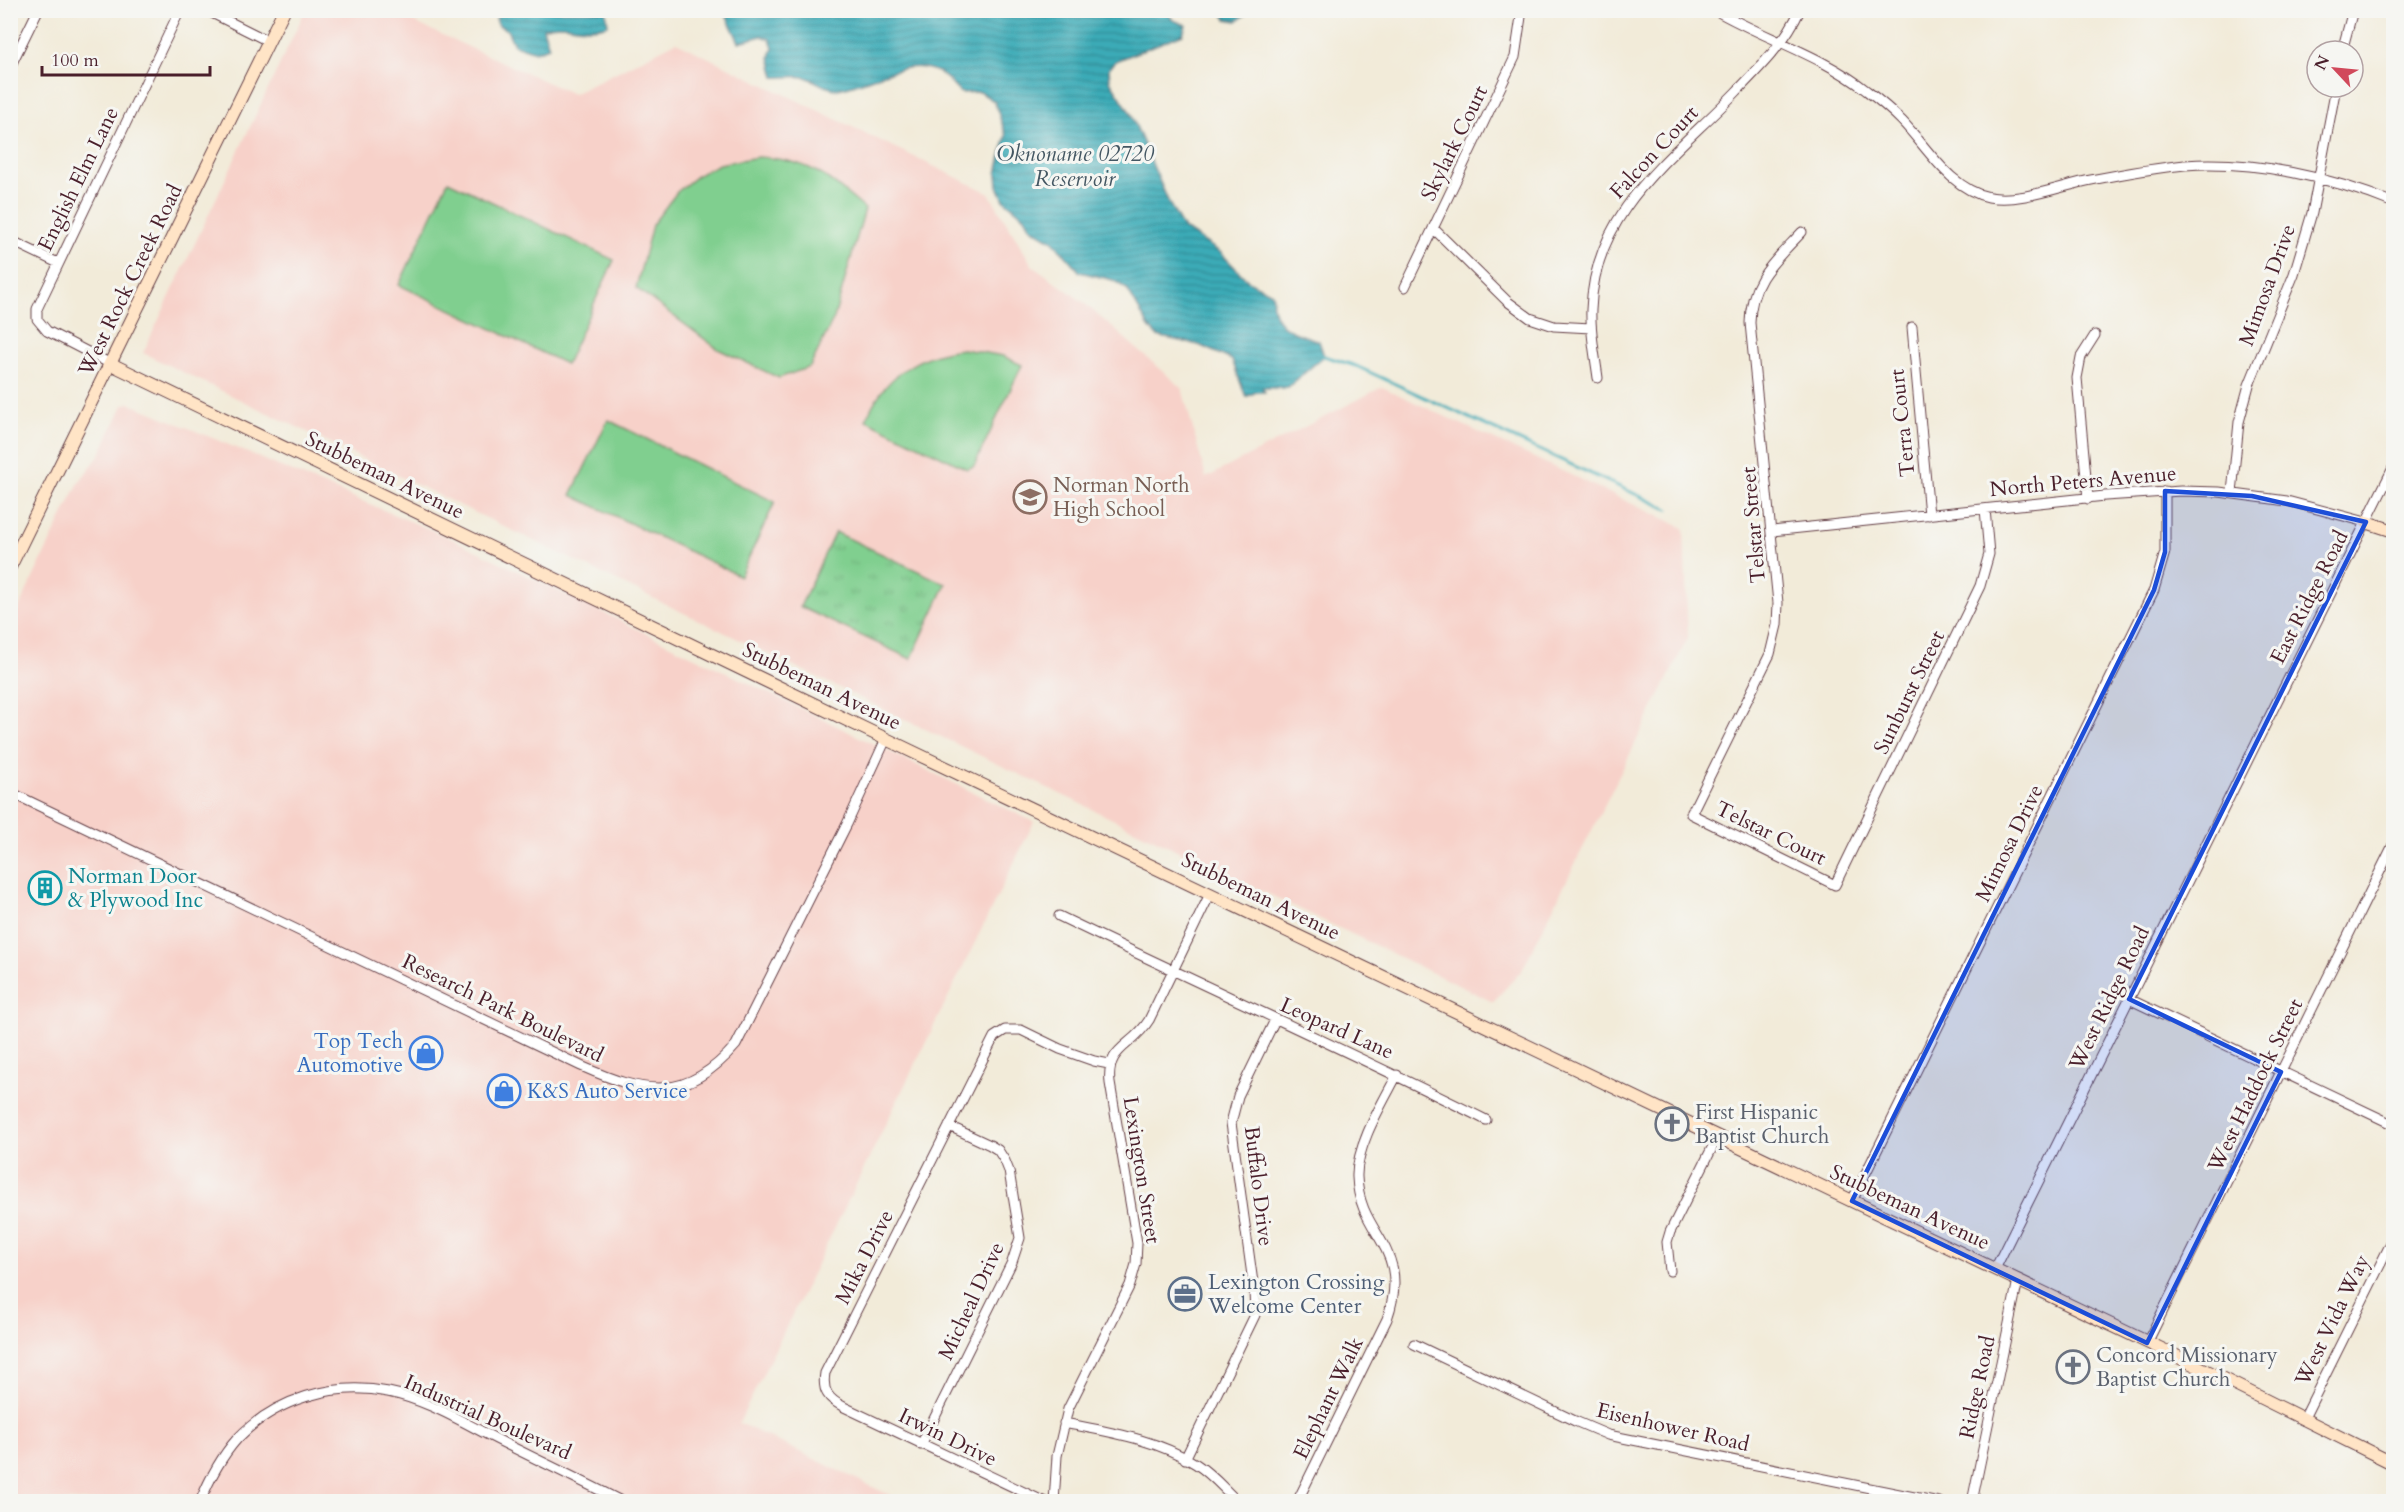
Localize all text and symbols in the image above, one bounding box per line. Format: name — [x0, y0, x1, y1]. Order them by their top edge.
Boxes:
scale bar — [42, 39, 210, 77]
north arrow — [2305, 39, 2365, 99]
text: 100 m — [51, 48, 99, 73]
text: N — [2309, 52, 2335, 74]
street label: Skylark Court — [1414, 80, 1495, 206]
street label: Falcon Court — [1603, 99, 1705, 205]
street label: English Elm Lane — [31, 102, 126, 256]
water label: Oknoname 02720 Reservoir — [996, 139, 1155, 194]
street label: West Rock Creek Road — [71, 179, 190, 382]
street label: Mimosa Drive — [2232, 220, 2303, 350]
street label: Terra Court — [1882, 367, 1923, 478]
street label: Stubbeman Avenue — [301, 424, 469, 526]
street label: North Peters Avenue — [1988, 459, 2178, 504]
street label: Telstar Street — [1734, 465, 1773, 584]
place label: Norman North High School — [1053, 471, 1190, 524]
school or university icon: Norman North High School — [1012, 479, 1048, 515]
street label: East Ridge Road — [2263, 526, 2356, 669]
street label: Sunburst Street — [1867, 625, 1952, 759]
street label: Stubbeman Avenue — [738, 635, 906, 737]
street label: Mimosa Drive — [1969, 780, 2050, 907]
street label: Telstar Court — [1711, 794, 1831, 873]
street label: Stubbeman Avenue — [1177, 845, 1345, 947]
place label: Norman Door & Plywood Inc — [68, 862, 203, 915]
building icon: Norman Door & Plywood Inc — [27, 870, 63, 906]
street label: West Ridge Road — [2062, 921, 2157, 1076]
street label: Research Park Boulevard — [397, 947, 608, 1070]
street label: Leopard Lane — [1275, 990, 1398, 1066]
street label: West Haddock Street — [2200, 993, 2310, 1178]
place label: Top Tech Automotive — [297, 1027, 403, 1080]
shop icon: Top Tech Automotive — [408, 1035, 444, 1071]
shop icon: K&S Auto Service — [486, 1073, 522, 1109]
place label: K&S Auto Service — [527, 1077, 688, 1106]
street label: Lexington Street — [1116, 1095, 1167, 1246]
place label: First Hispanic Baptist Church — [1695, 1098, 1830, 1151]
church icon: First Hispanic Baptist Church — [1654, 1106, 1690, 1142]
street label: Buffalo Drive — [1237, 1124, 1280, 1248]
street label: Stubbeman Avenue — [1825, 1158, 1994, 1257]
street label: Mika Drive — [828, 1205, 901, 1309]
street label: Micheal Drive — [931, 1237, 1011, 1365]
street label: West Vida Way — [2288, 1250, 2377, 1392]
place label: Lexington Crossing Welcome Center — [1207, 1268, 1385, 1321]
office icon: Lexington Crossing Welcome Center — [1167, 1276, 1203, 1312]
street label: Elephant Walk — [1286, 1332, 1371, 1464]
street label: Ridge Road — [1952, 1333, 2003, 1441]
place label: Concord Missionary Baptist Church — [2096, 1341, 2278, 1394]
church icon: Concord Missionary Baptist Church — [2055, 1349, 2091, 1385]
street label: Industrial Boulevard — [400, 1368, 576, 1467]
street label: Eisenhower Road — [1594, 1396, 1752, 1459]
street label: Irwin Drive — [894, 1401, 1002, 1474]

